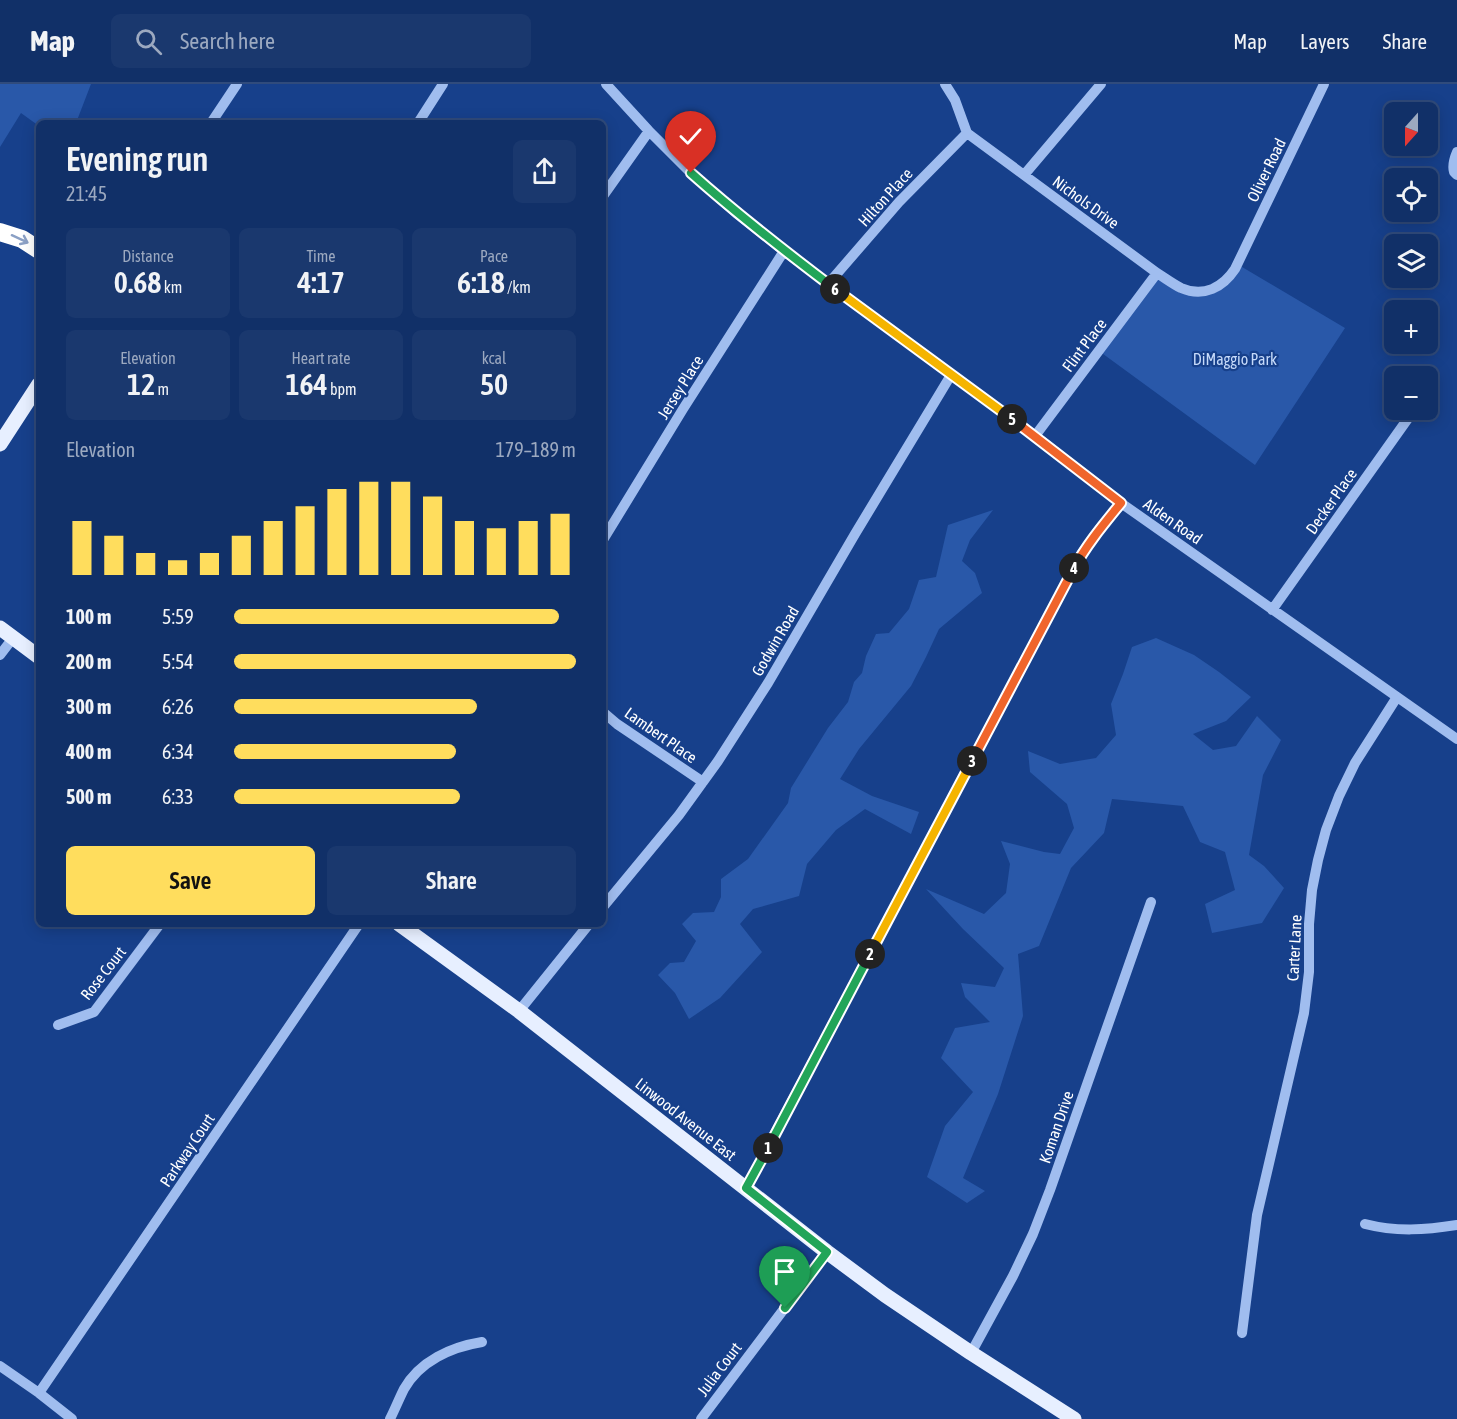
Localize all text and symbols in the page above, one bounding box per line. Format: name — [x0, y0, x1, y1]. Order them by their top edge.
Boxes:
search box — [111, 14, 531, 68]
text: Map — [30, 25, 75, 57]
icon: search — [132, 25, 165, 58]
text: Search here — [180, 28, 275, 54]
text: Map — [1233, 29, 1267, 53]
text: Layers — [1300, 29, 1350, 53]
text: Share — [1383, 29, 1427, 53]
north arrow — [1384, 102, 1438, 156]
map controls — [1384, 102, 1438, 420]
pin — [665, 111, 716, 173]
icon: check — [674, 120, 707, 153]
street label: Oliver Road — [1243, 135, 1289, 205]
text: Evening run — [66, 140, 208, 178]
button: share — [513, 140, 576, 203]
street label: Hilton Place — [854, 164, 916, 230]
button: locate — [1384, 168, 1438, 222]
street label: Nichols Drive — [1049, 172, 1123, 232]
text: 21:45 — [66, 182, 107, 205]
one-way arrow — [11, 234, 29, 245]
button: layers — [1384, 234, 1438, 288]
text: Distance — [122, 247, 174, 265]
text: Time — [306, 247, 336, 265]
text: Pace — [480, 247, 508, 265]
text: 0.68 — [114, 265, 161, 299]
text: 4:17 — [297, 265, 345, 299]
text: 6:18 — [457, 265, 505, 299]
pin: 6 — [820, 274, 850, 304]
text: km — [161, 278, 182, 296]
text: /km — [505, 278, 531, 296]
text: 6 — [831, 280, 839, 298]
button: + — [1384, 300, 1438, 354]
street label: Flint Place — [1058, 315, 1110, 375]
text: Elevation — [120, 349, 176, 367]
text: Heart rate — [292, 349, 350, 367]
text: kcal — [482, 349, 506, 367]
park label: DiMaggio Park — [1193, 350, 1277, 369]
street label: Jersey Place — [653, 352, 707, 423]
button: − — [1384, 366, 1438, 420]
text: 12 — [127, 367, 155, 401]
text: 164 — [285, 367, 328, 401]
text: 50 — [480, 367, 508, 401]
text: m — [155, 380, 169, 398]
text: bpm — [328, 380, 357, 398]
pin: 5 — [997, 404, 1027, 434]
text: 5 — [1008, 410, 1016, 428]
text: Elevation — [66, 438, 135, 461]
text: 179–189 m — [495, 438, 576, 461]
street label: Decker Place — [1302, 465, 1360, 537]
street label: Alden Road — [1140, 494, 1206, 548]
pin: 4 — [1059, 553, 1089, 583]
text: 4 — [1070, 559, 1078, 577]
street label: Godwin Road — [748, 603, 802, 679]
text: 100 m — [66, 605, 111, 628]
text: 5:59 — [162, 605, 194, 628]
text: 200 m — [66, 650, 111, 673]
text: 5:54 — [162, 650, 194, 673]
text: 300 m — [66, 695, 111, 718]
text: 6:26 — [162, 695, 194, 718]
street label: Lambert Place — [621, 704, 701, 766]
text: 400 m — [66, 740, 111, 763]
text: 6:34 — [162, 740, 194, 763]
pin: 3 — [957, 746, 987, 776]
text: 3 — [968, 752, 976, 770]
text: 500 m — [66, 785, 111, 808]
text: 6:33 — [162, 785, 194, 808]
button: Save — [66, 846, 315, 915]
button: Share — [327, 846, 576, 915]
street label: Carter Lane — [1283, 914, 1305, 982]
pin: 2 — [855, 939, 885, 969]
street label: Rose Court — [77, 943, 129, 1003]
text: 2 — [866, 945, 874, 963]
street label: Linwood Avenue East — [632, 1074, 740, 1164]
street label: Koman Drive — [1035, 1089, 1077, 1165]
street label: Parkway Court — [156, 1110, 219, 1190]
pin: 1 — [753, 1133, 783, 1163]
text: 1 — [764, 1139, 772, 1157]
pin — [759, 1246, 810, 1308]
icon: arrive — [768, 1255, 801, 1288]
street label: Julia Court — [693, 1339, 745, 1399]

